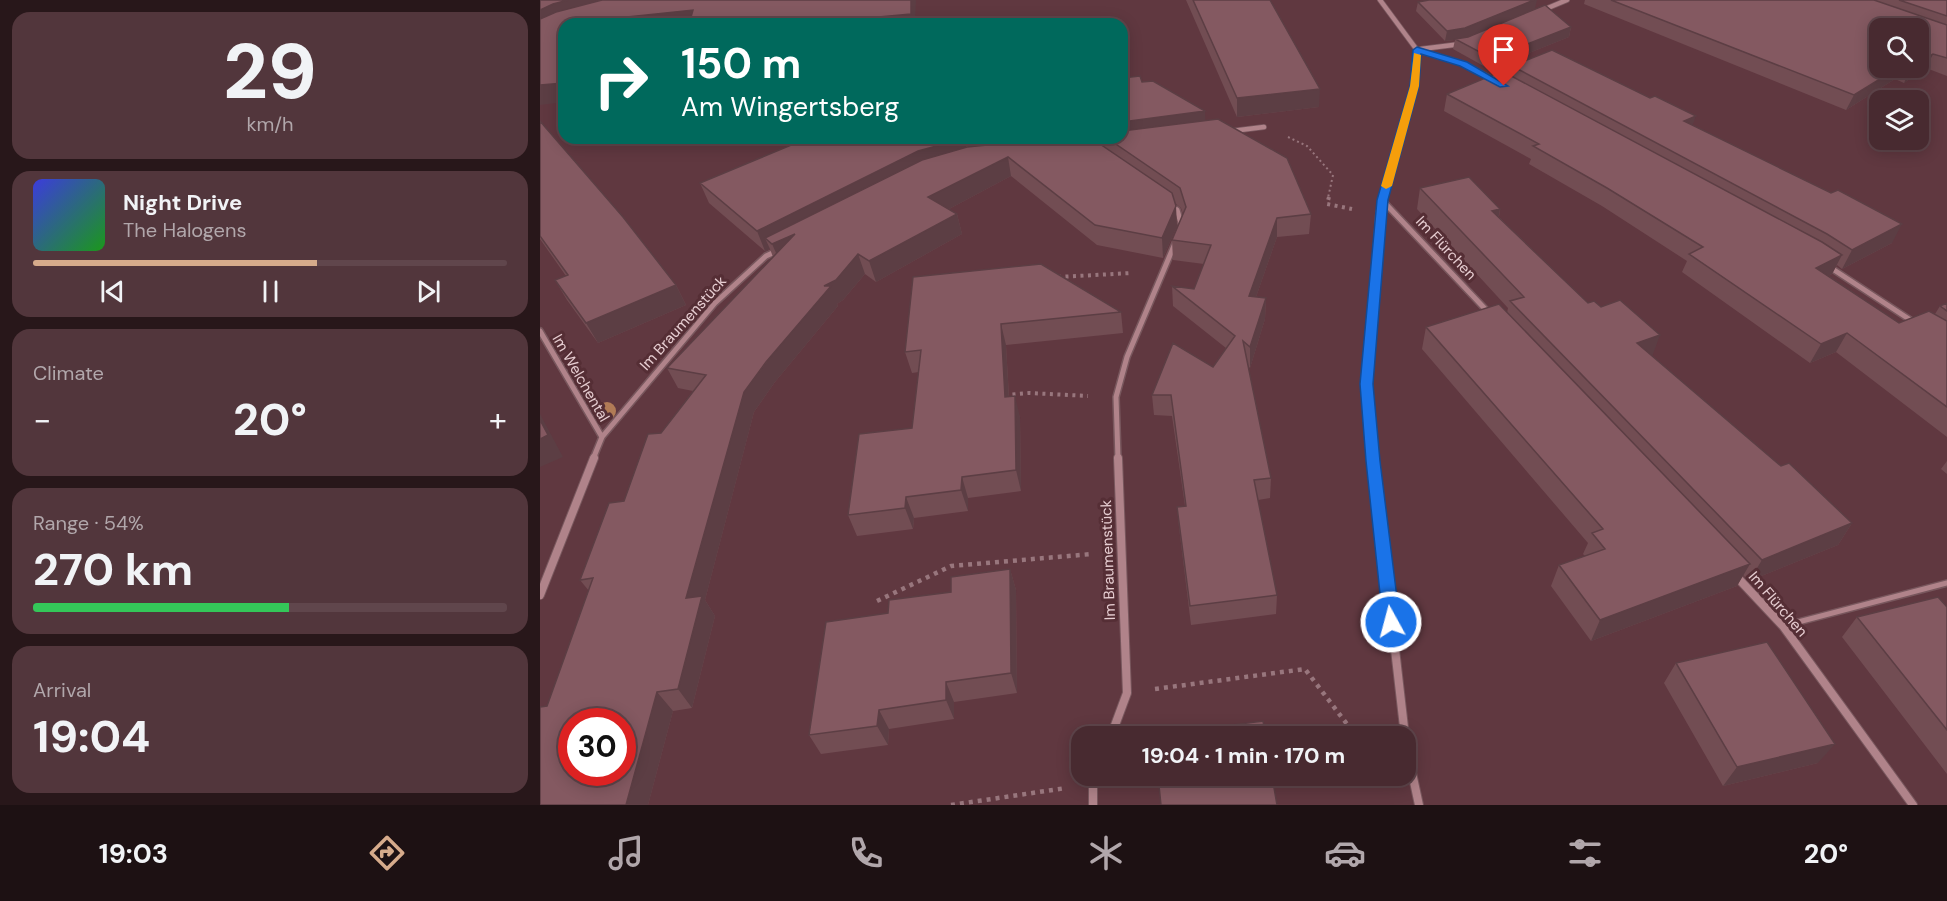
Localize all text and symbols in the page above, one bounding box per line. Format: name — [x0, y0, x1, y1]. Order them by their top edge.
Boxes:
map controls — [1869, 18, 1929, 150]
button: search — [1869, 18, 1929, 78]
text: 29 — [223, 21, 317, 122]
pin — [1478, 24, 1529, 86]
icon: arrive — [1487, 33, 1520, 66]
text: 150 m — [681, 36, 801, 91]
icon: right — [582, 42, 660, 120]
text: Am Wingertsberg — [681, 89, 899, 124]
button: layers — [1869, 90, 1929, 150]
text: km/h — [246, 111, 294, 137]
text: Night Drive — [123, 188, 242, 217]
street label: Im Flürchen — [1411, 212, 1481, 284]
text: The Halogens — [123, 217, 246, 243]
street label: Im Braumenstück — [635, 271, 731, 374]
icon: previous — [96, 275, 129, 308]
icon: pause — [254, 275, 287, 308]
icon: next — [412, 275, 445, 308]
street label: Im Welchental — [548, 330, 614, 426]
text: Climate — [33, 360, 104, 386]
text: 20° — [233, 390, 307, 449]
text: − — [33, 398, 51, 441]
text: + — [489, 398, 507, 441]
street label: Im Braumenstück — [1096, 499, 1120, 621]
text: Range · 54% — [33, 510, 144, 536]
text: 270 km — [33, 540, 193, 599]
street label: Im Flürchen — [1744, 567, 1812, 641]
position arrow — [1359, 590, 1423, 654]
text: Arrival — [33, 677, 91, 703]
text: 19:04 — [33, 707, 150, 766]
speed limit sign: 30 — [558, 708, 636, 786]
text: 19:04 · 1 min · 170 m — [1142, 741, 1345, 770]
icon: directions — [366, 832, 408, 874]
icon: music — [605, 832, 647, 874]
icon: phone — [845, 832, 887, 874]
icon: climate — [1085, 832, 1127, 874]
icon: car — [1324, 832, 1366, 874]
icon: filters — [1564, 832, 1606, 874]
text: 19:03 — [99, 836, 168, 871]
text: 20° — [1804, 836, 1848, 871]

